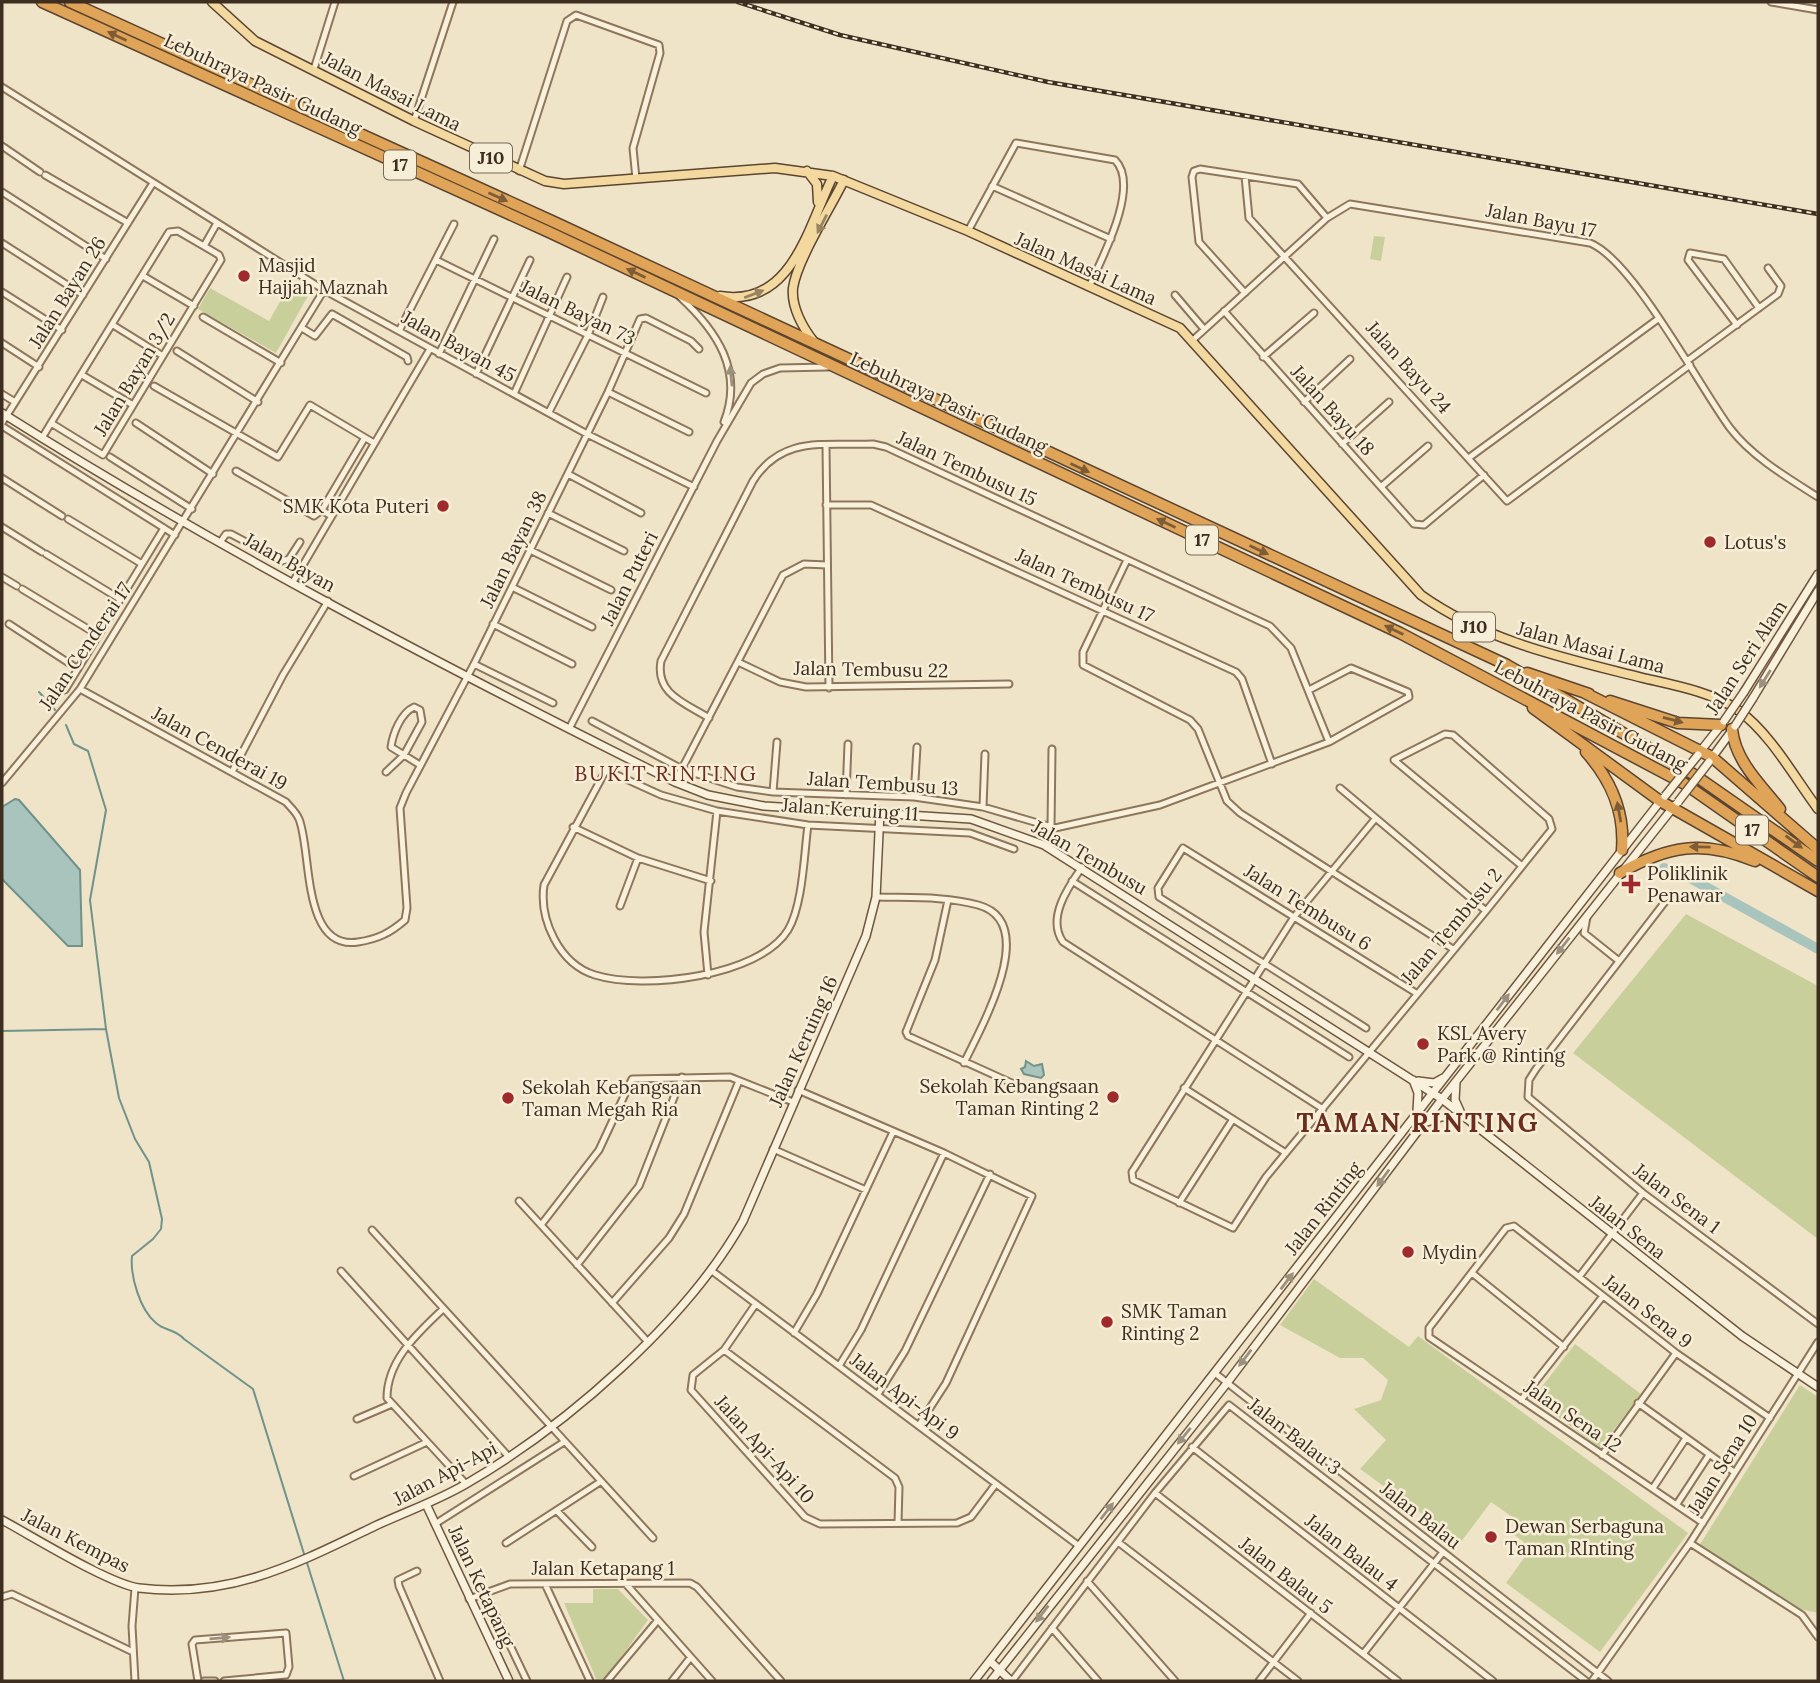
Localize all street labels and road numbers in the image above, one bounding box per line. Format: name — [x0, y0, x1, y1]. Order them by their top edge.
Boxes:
street label: Lebuhraya Pasir Gudang — [160, 28, 366, 141]
street label: Jalan Masai Lama — [318, 45, 465, 136]
road number: J10 — [470, 144, 512, 173]
road number: 17 — [384, 150, 416, 180]
street label: Jalan Bayu 17 — [1483, 197, 1598, 242]
street label: Jalan Masai Lama — [1011, 226, 1161, 310]
street label: Jalan Bayan 26 — [23, 232, 111, 353]
street label: Jalan Bayan 73 — [516, 273, 640, 350]
street label: Jalan Bayan 45 — [397, 304, 520, 387]
street label: Jalan Bayan 3/2 — [87, 308, 181, 441]
street label: Jalan Bayu 24 — [1361, 315, 1457, 418]
street label: Lebuhraya Pasir Gudang — [846, 346, 1052, 459]
street label: Jalan Bayu 18 — [1285, 359, 1380, 460]
street label: Jalan Tembusu 15 — [892, 425, 1041, 511]
street label: Jalan Bayan 38 — [474, 487, 552, 612]
road number: 17 — [1186, 526, 1218, 554]
street label: Jalan Bayan — [239, 527, 340, 597]
street label: Jalan Puteri — [595, 527, 663, 630]
street label: Jalan Tembusu 17 — [1011, 542, 1158, 628]
street label: Jalan Cenderai 17 — [33, 577, 137, 715]
street label: Jalan Seri Alam — [1700, 595, 1792, 720]
road number: J10 — [1453, 612, 1495, 642]
street label: Jalan Masai Lama — [1513, 615, 1668, 678]
street label: Lebuhraya Pasir Gudang — [1490, 654, 1692, 776]
street label: Jalan Tembusu 22 — [793, 656, 948, 682]
street label: Jalan Cenderai 19 — [147, 700, 292, 795]
street label: Jalan Tembusu 13 — [806, 766, 959, 800]
street label: Jalan Keruing 11 — [780, 792, 919, 826]
street label: Jalan Tembusu — [1027, 814, 1152, 900]
road number: 17 — [1736, 816, 1768, 844]
street label: Jalan Tembusu 6 — [1239, 858, 1376, 956]
street label: Jalan Tembusu 2 — [1395, 863, 1507, 990]
street label: Jalan Keruing 16 — [763, 972, 843, 1111]
street label: Jalan Rinting — [1279, 1156, 1367, 1260]
street label: Jalan Sena 1 — [1629, 1158, 1725, 1238]
street label: Jalan Sena — [1585, 1190, 1671, 1264]
street label: Jalan Sena 9 — [1598, 1268, 1697, 1353]
street label: Jalan Api-Api 9 — [845, 1347, 964, 1445]
street label: Jalan Sena 12 — [1519, 1374, 1626, 1457]
street label: Jalan Api-Api 10 — [709, 1389, 820, 1508]
street label: Jalan Balau 3 — [1243, 1392, 1346, 1480]
street label: Jalan Sena 10 — [1681, 1409, 1762, 1520]
street label: Jalan Api-Api — [388, 1436, 501, 1511]
street label: Jalan Balau — [1375, 1475, 1466, 1554]
street label: Jalan Kempas — [17, 1502, 134, 1578]
street label: Jalan Balau 4 — [1300, 1508, 1403, 1596]
street label: Jalan Ketapang — [443, 1521, 521, 1651]
street label: Jalan Balau 5 — [1234, 1531, 1337, 1619]
street label: Jalan Ketapang 1 — [530, 1556, 675, 1580]

